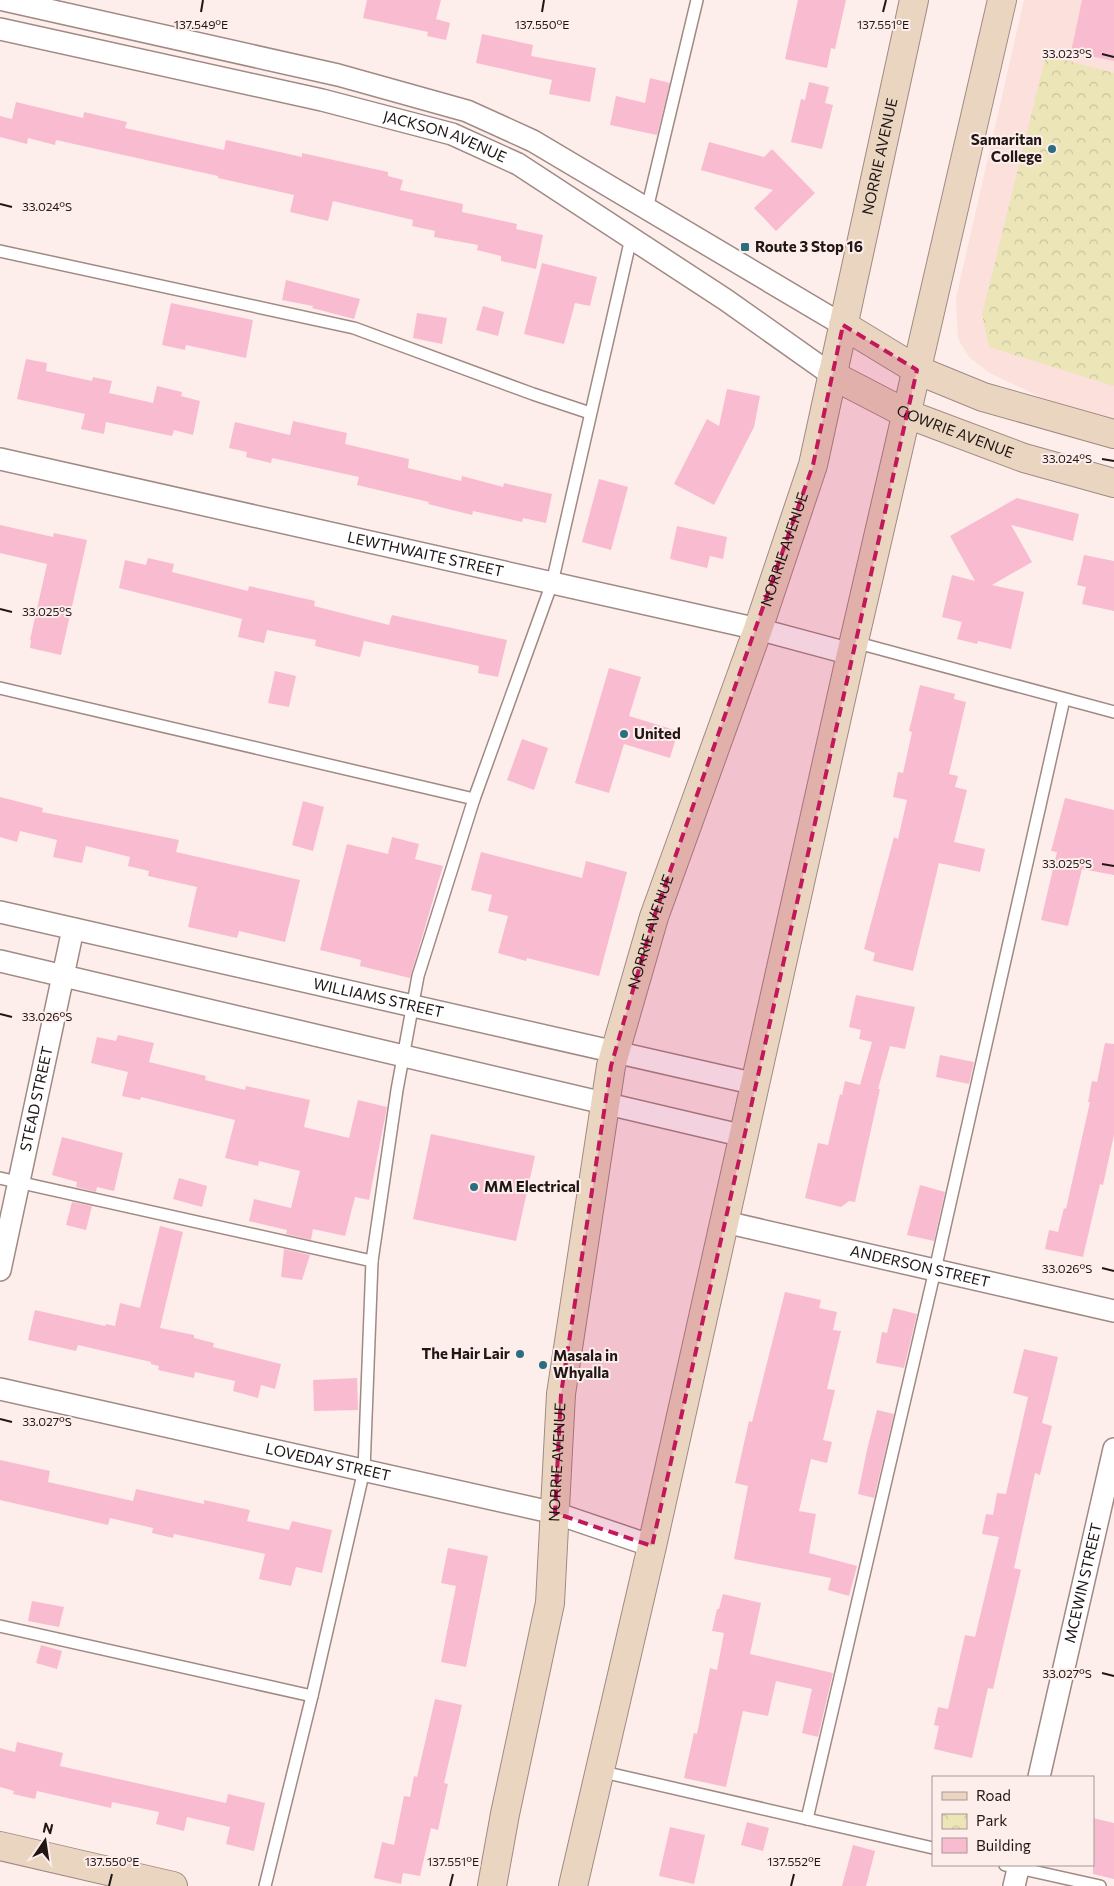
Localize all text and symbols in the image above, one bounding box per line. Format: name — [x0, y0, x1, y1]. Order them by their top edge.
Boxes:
text: 137.549°E — [174, 17, 228, 31]
text: 137.550°E — [515, 17, 569, 31]
text: 137.551°E — [857, 17, 909, 31]
text: 33.023°S — [1042, 46, 1092, 60]
street label: NORRIE AVENUE — [858, 96, 901, 216]
street label: JACKSON AVENUE — [381, 106, 510, 166]
place label: Samaritan College — [971, 130, 1042, 165]
marker: Samaritan College — [1046, 143, 1058, 155]
text: 33.024°S — [22, 199, 72, 213]
place label: Route 3 Stop 16 — [755, 237, 863, 255]
marker: Route 3 Stop 16 — [739, 241, 751, 253]
street label: GOWRIE AVENUE — [894, 400, 1017, 461]
text: 33.024°S — [1042, 451, 1092, 465]
street label: NORRIE AVENUE — [756, 490, 811, 609]
street label: LEWTHWAITE STREET — [346, 527, 506, 580]
text: 33.025°S — [22, 604, 72, 618]
place label: United — [634, 724, 681, 742]
marker: United — [618, 728, 630, 740]
text: 33.025°S — [1042, 856, 1092, 870]
street label: NORRIE AVENUE — [624, 872, 677, 991]
street label: WILLIAMS STREET — [312, 974, 446, 1021]
text: 33.026°S — [22, 1009, 72, 1023]
street label: STEAD STREET — [16, 1044, 56, 1153]
place label: MM Electrical — [484, 1177, 580, 1195]
marker: MM Electrical — [468, 1181, 480, 1193]
street label: ANDERSON STREET — [849, 1241, 992, 1290]
text: 33.026°S — [1042, 1261, 1092, 1275]
place label: The Hair Lair — [422, 1344, 510, 1362]
place label: Masala in Whyalla — [553, 1346, 618, 1381]
marker: The Hair Lair — [514, 1348, 526, 1360]
marker: Masala in Whyalla — [537, 1359, 549, 1371]
street label: NORRIE AVENUE — [544, 1402, 569, 1522]
text: 33.027°S — [22, 1414, 72, 1428]
street label: LOVEDAY STREET — [264, 1439, 393, 1484]
street label: MCEWIN STREET — [1060, 1521, 1105, 1645]
text: 33.027°S — [1042, 1666, 1092, 1680]
legend — [932, 1776, 1094, 1866]
text: Road — [976, 1786, 1011, 1804]
text: Park — [976, 1811, 1007, 1829]
north arrow — [20, 1816, 70, 1866]
text: N — [41, 1818, 55, 1837]
text: Building — [976, 1836, 1031, 1854]
text: 137.550°E — [85, 1854, 139, 1868]
text: 137.551°E — [427, 1854, 479, 1868]
text: 137.552°E — [767, 1854, 821, 1868]

